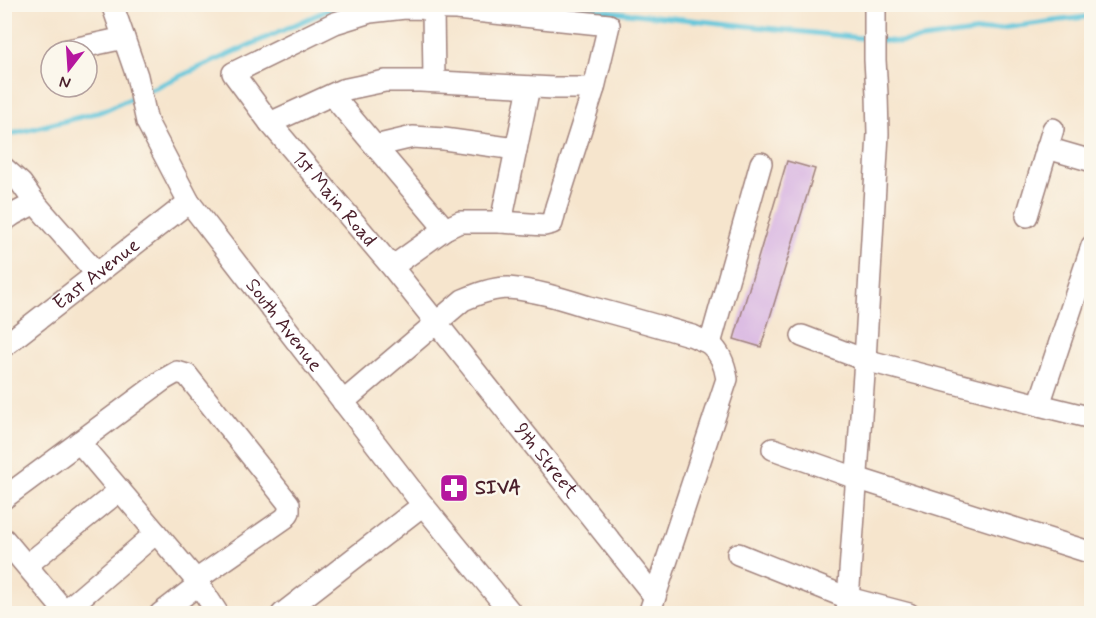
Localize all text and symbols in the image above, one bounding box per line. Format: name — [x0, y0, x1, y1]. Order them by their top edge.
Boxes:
north arrow — [39, 39, 99, 99]
text: N — [57, 70, 73, 94]
street label: 1st Main Road — [286, 145, 383, 253]
street label: East Avenue — [47, 232, 146, 317]
street label: South Avenue — [239, 273, 329, 377]
street label: 9th Street — [508, 417, 585, 504]
pharmacy icon: SIVA — [438, 472, 470, 504]
place label: SIVA — [475, 475, 521, 502]

